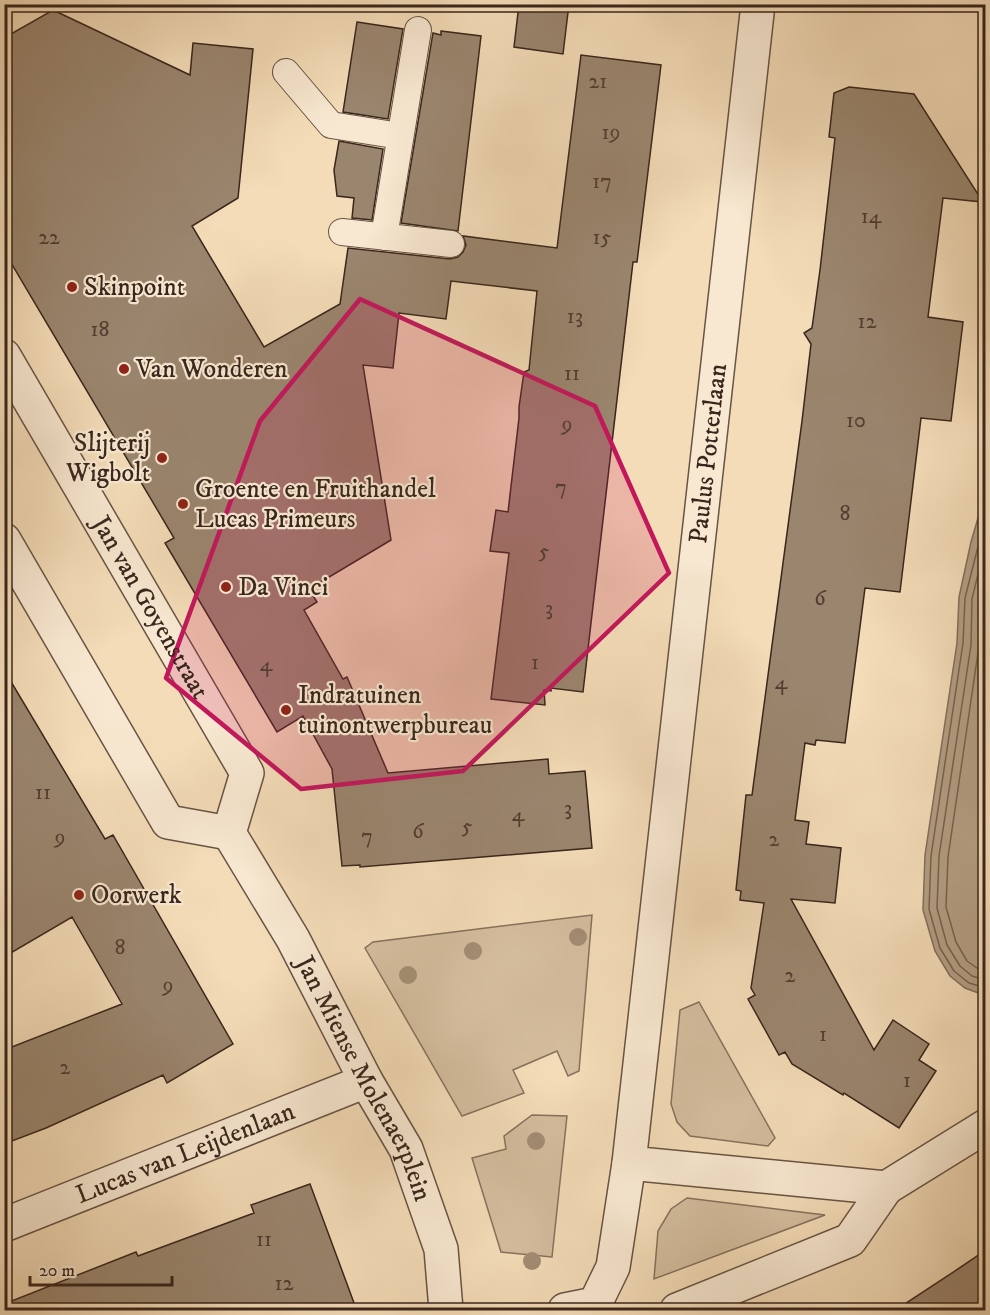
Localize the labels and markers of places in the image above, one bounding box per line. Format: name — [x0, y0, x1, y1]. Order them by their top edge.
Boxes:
place label: Skinpoint — [84, 271, 185, 304]
marker: Skinpoint — [65, 280, 79, 294]
place label: Van Wonderen — [135, 353, 288, 386]
marker: Van Wonderen — [117, 362, 131, 376]
place label: Slijterij Wigbolt — [65, 427, 150, 490]
marker: Slijterij Wigbolt — [155, 451, 169, 465]
place label: Groente en Fruithandel Lucas Primeurs — [195, 473, 436, 536]
marker: Groente en Fruithandel Lucas Primeurs — [176, 497, 190, 511]
place label: Da Vinci — [238, 571, 328, 604]
marker: Da Vinci — [219, 580, 233, 594]
place label: Indratuinen tuinontwerpbureau — [298, 679, 492, 742]
marker: Indratuinen tuinontwerpbureau — [279, 703, 293, 717]
place label: Oorwerk — [91, 879, 182, 912]
marker: Oorwerk — [72, 888, 86, 902]

